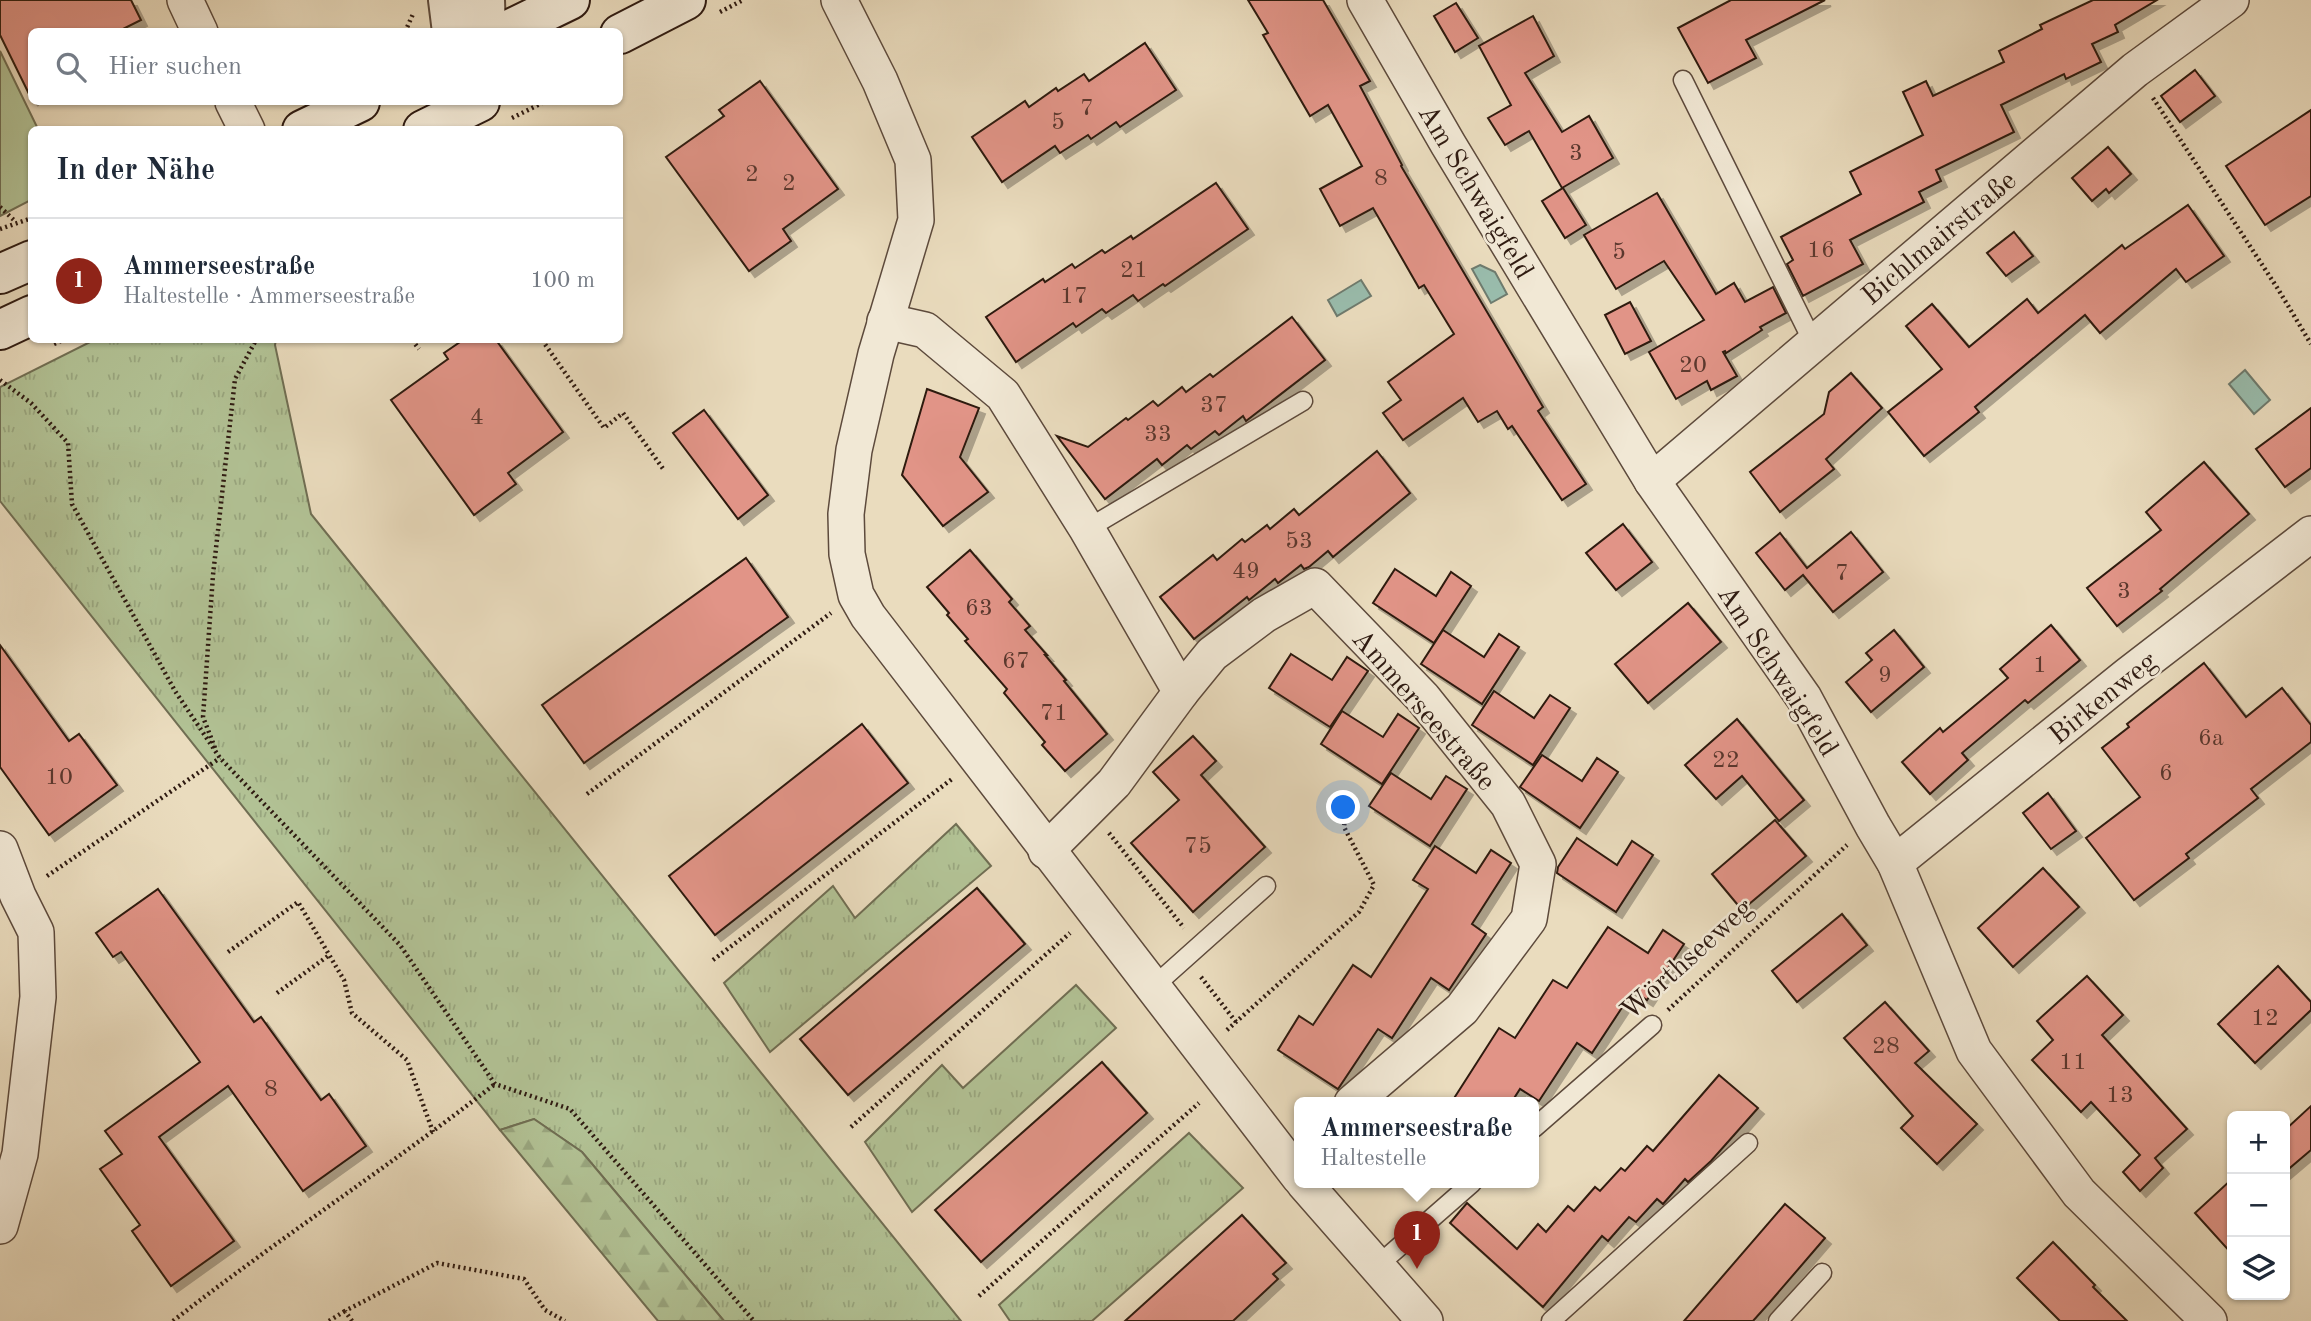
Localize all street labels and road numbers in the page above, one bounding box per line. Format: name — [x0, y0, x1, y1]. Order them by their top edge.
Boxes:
street label: Am Schwaigfeld — [1411, 101, 1537, 285]
street label: Bichlmairstraße — [1857, 167, 2022, 312]
street label: Am Schwaigfeld — [1711, 581, 1842, 762]
street label: Ammerseestraße — [1346, 625, 1500, 797]
street label: Birkenweg — [2045, 648, 2163, 751]
street label: Wörthseeweg — [1617, 894, 1759, 1026]

